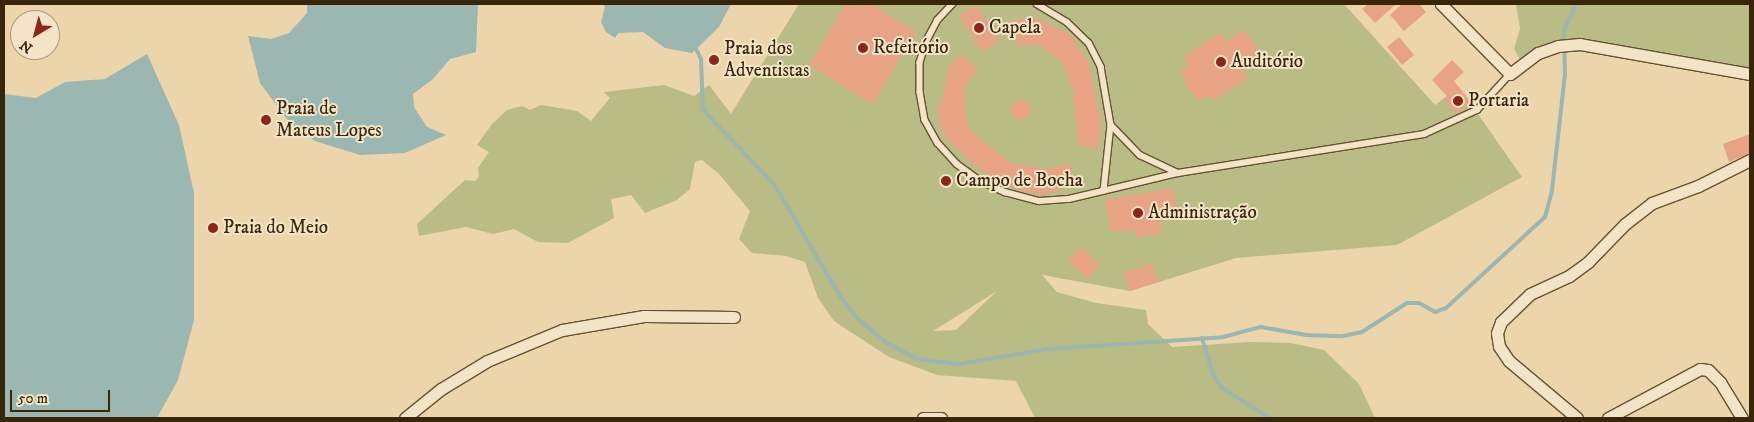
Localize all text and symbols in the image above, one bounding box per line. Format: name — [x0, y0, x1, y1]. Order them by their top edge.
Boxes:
north arrow — [10, 10, 60, 60]
place label: Capela — [989, 17, 1041, 39]
marker: Capela — [973, 22, 985, 34]
text: N — [17, 36, 37, 57]
place label: Refeitório — [873, 37, 949, 59]
place label: Praia dos Adventistas — [724, 38, 809, 82]
marker: Refeitório — [857, 42, 869, 54]
place label: Auditório — [1231, 51, 1303, 73]
marker: Praia dos Adventistas — [708, 54, 720, 66]
marker: Auditório — [1215, 56, 1227, 68]
place label: Portaria — [1468, 90, 1529, 112]
marker: Portaria — [1452, 95, 1464, 107]
place label: Praia de Mateus Lopes — [276, 98, 382, 142]
marker: Praia de Mateus Lopes — [260, 114, 272, 126]
place label: Campo de Bocha — [956, 170, 1083, 192]
marker: Campo de Bocha — [940, 175, 952, 187]
place label: Administração — [1148, 202, 1257, 224]
marker: Administração — [1132, 207, 1144, 219]
place label: Praia do Meio — [223, 217, 328, 239]
marker: Praia do Meio — [207, 222, 219, 234]
scale bar — [12, 380, 112, 412]
text: 50 m — [18, 389, 48, 408]

